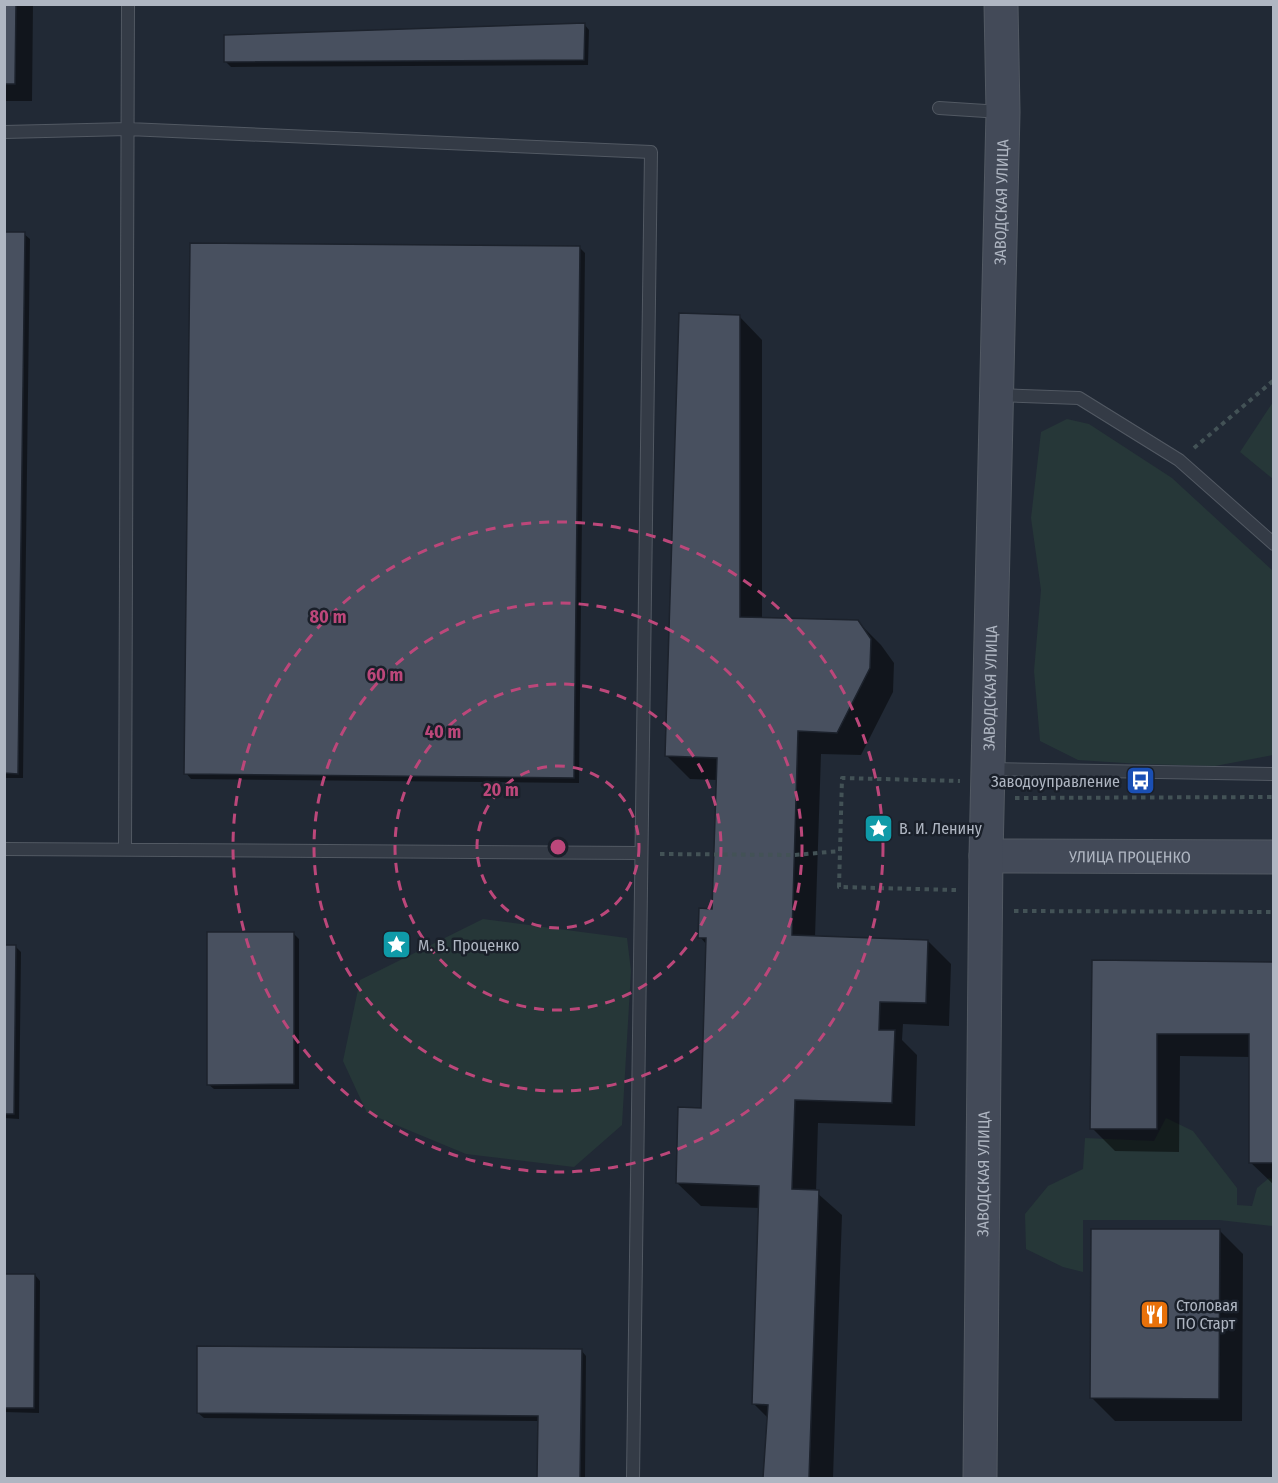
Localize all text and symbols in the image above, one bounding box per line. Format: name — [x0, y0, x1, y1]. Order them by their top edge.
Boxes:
street label: ЗАВОДСКАЯ УЛИЦА — [991, 139, 1012, 265]
text: 80 m — [310, 606, 346, 628]
street label: ЗАВОДСКАЯ УЛИЦА — [979, 624, 1001, 751]
text: 60 m — [367, 664, 403, 686]
text: 40 m — [425, 721, 461, 743]
bus stop icon: Заводоуправление — [1125, 765, 1157, 797]
place label: Заводоуправление — [991, 772, 1120, 791]
text: 20 m — [482, 779, 519, 801]
place icon: В. И. Ленину — [862, 812, 894, 844]
place label: В. И. Ленину — [899, 819, 983, 838]
centre of rings — [548, 837, 568, 857]
street label: УЛИЦА ПРОЦЕНКО — [1068, 847, 1191, 867]
place icon: М. В. Проценко — [381, 929, 413, 961]
place label: М. В. Проценко — [418, 936, 520, 955]
street label: ЗАВОДСКАЯ УЛИЦА — [973, 1110, 994, 1237]
place label: Столовая ПО Старт — [1176, 1296, 1238, 1333]
restaurant icon: Столовая ПО Старт — [1139, 1298, 1171, 1330]

